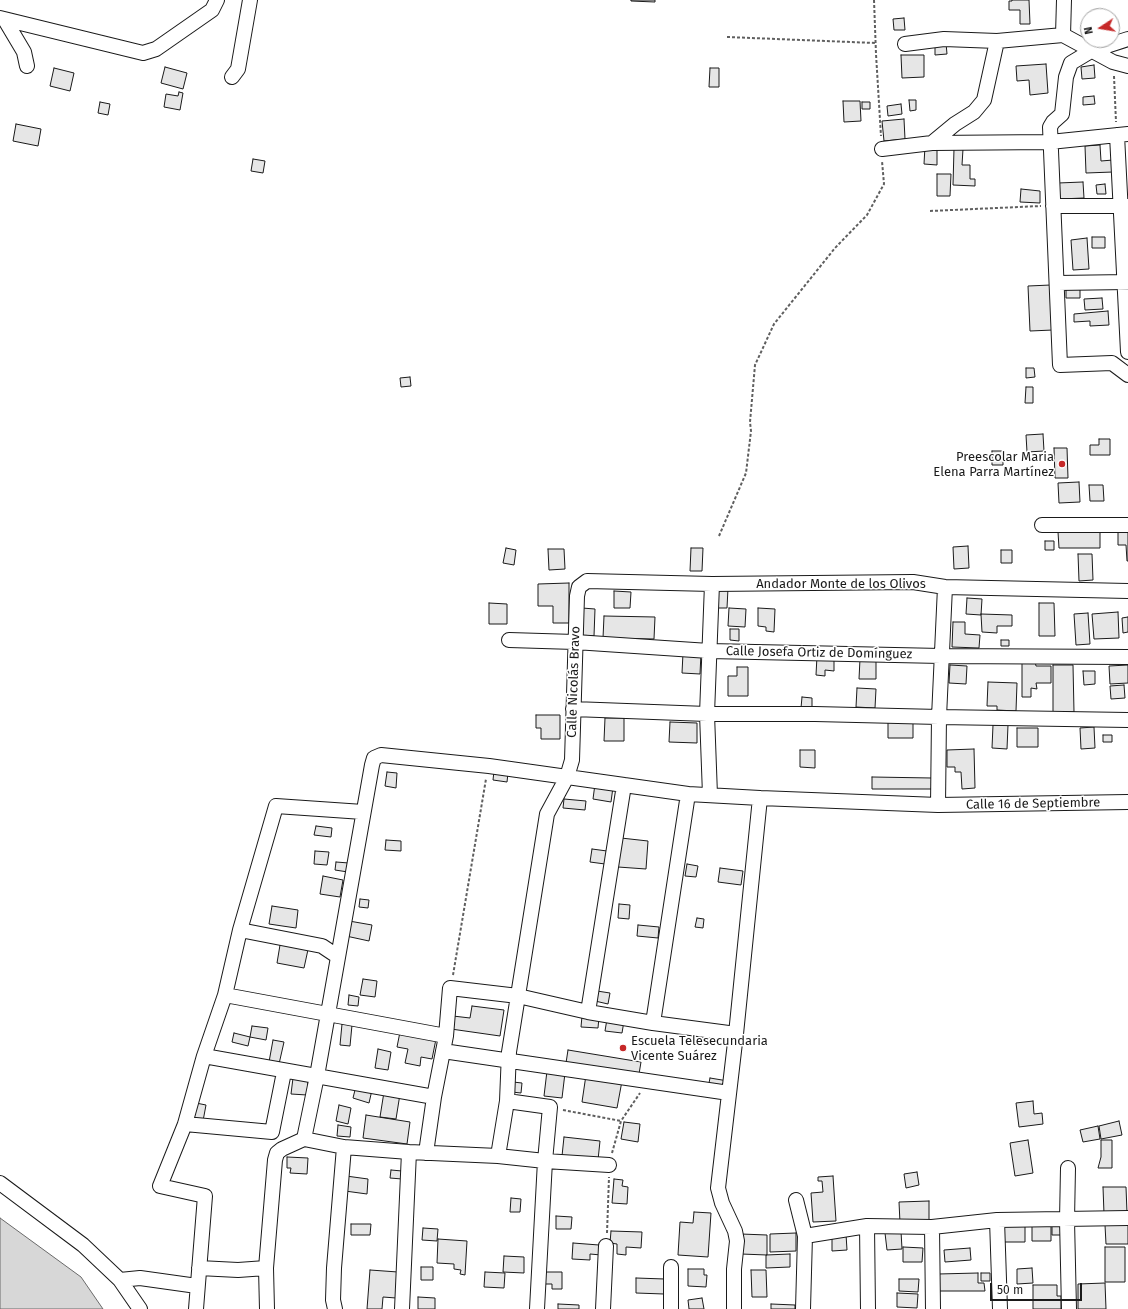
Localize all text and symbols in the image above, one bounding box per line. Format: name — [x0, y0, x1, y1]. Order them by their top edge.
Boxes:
north arrow — [1080, 8, 1120, 48]
text: N — [1082, 25, 1096, 35]
place label: Preescolar Maria Elena Parra Martínez — [933, 449, 1054, 480]
marker: Preescolar Maria Elena Parra Martínez — [1057, 459, 1067, 469]
street label: Andador Monte de los Olivos — [756, 576, 926, 592]
street label: Calle Nicolás Bravo — [564, 626, 584, 738]
street label: Calle Josefa Ortiz de Domínguez — [726, 644, 912, 662]
street label: Calle 16 de Septiembre — [966, 795, 1100, 813]
place label: Escuela Telesecundaria Vicente Suárez — [631, 1033, 768, 1064]
marker: Escuela Telesecundaria Vicente Suárez — [618, 1043, 628, 1053]
scale bar — [992, 1275, 1084, 1301]
text: 50 m — [997, 1283, 1023, 1297]

